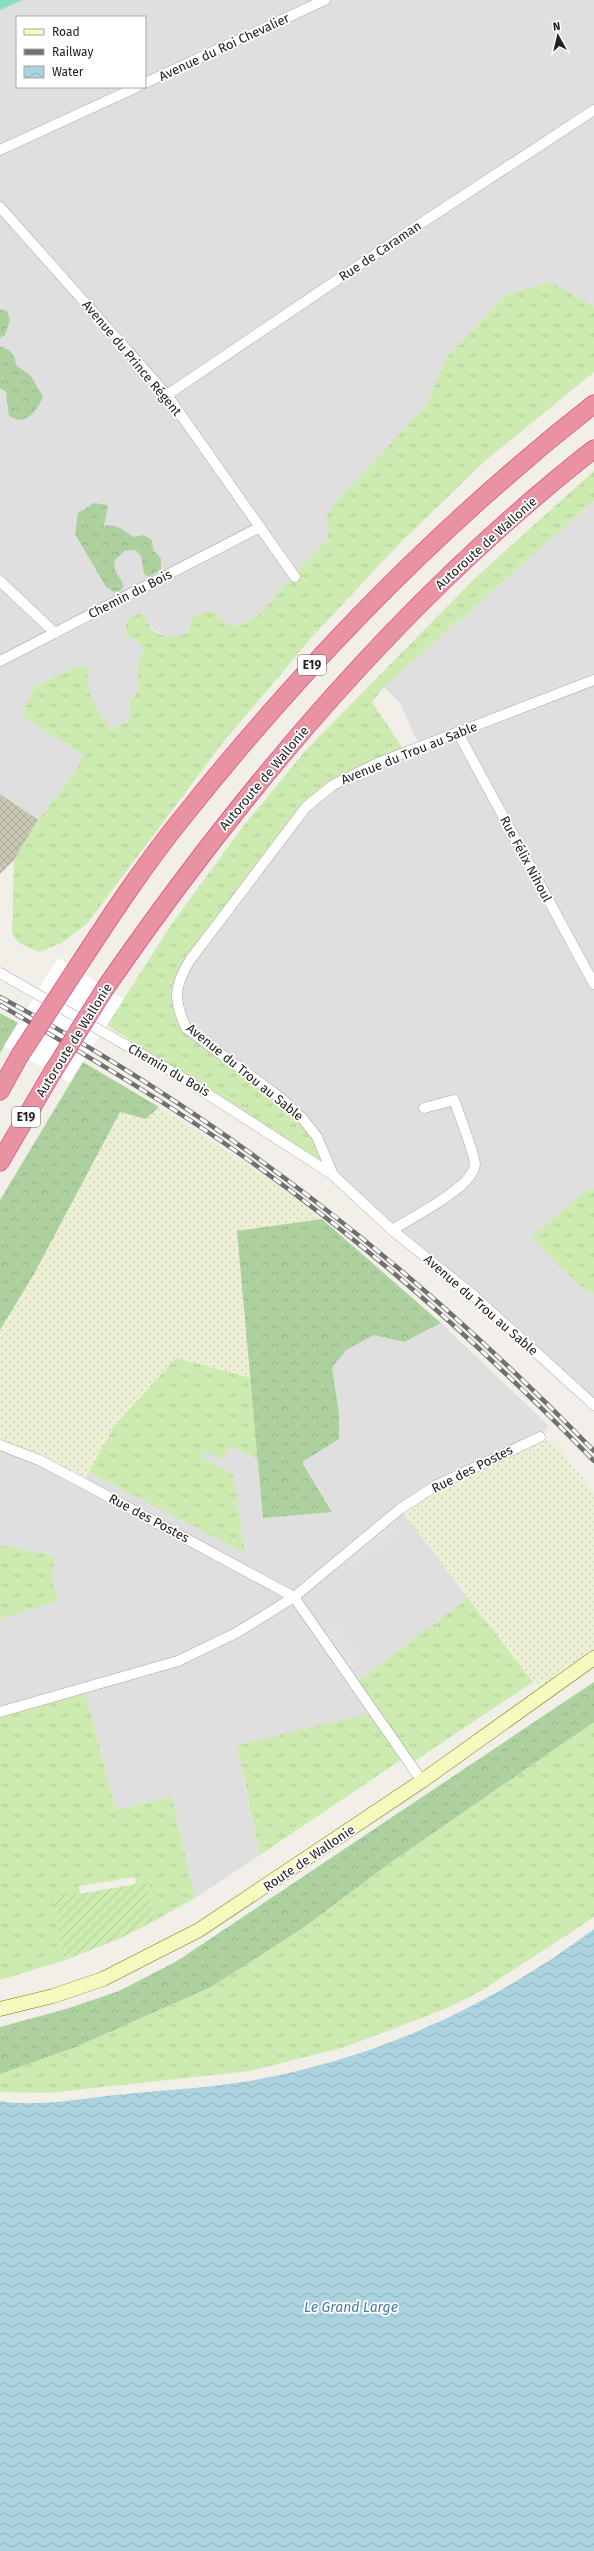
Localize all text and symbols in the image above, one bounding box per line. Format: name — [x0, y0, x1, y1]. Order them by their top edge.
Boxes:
street label: Avenue du Roi Chevalier — [156, 10, 292, 84]
legend — [16, 16, 146, 88]
north arrow — [538, 16, 578, 56]
text: N — [552, 20, 561, 34]
text: Road — [52, 25, 80, 39]
text: Railway — [52, 45, 93, 59]
text: Water — [52, 65, 84, 79]
street label: Rue de Caraman — [336, 218, 424, 284]
street label: Avenue du Prince Régent — [79, 297, 185, 419]
street label: Autoroute de Wallonie — [432, 494, 540, 592]
street label: Chemin du Bois — [86, 566, 174, 622]
road number: E19 — [298, 655, 326, 675]
street label: Avenue du Trou au Sable — [339, 719, 479, 787]
street label: Autoroute de Wallonie — [216, 723, 312, 833]
street label: Rue Félix Nihoul — [497, 813, 555, 905]
street label: Autoroute de Wallonie — [33, 980, 115, 1100]
street label: Avenue du Trou au Sable — [184, 1020, 306, 1124]
street label: Chemin du Bois — [126, 1041, 212, 1099]
road number: E19 — [12, 1107, 40, 1127]
street label: Avenue du Trou au Sable — [421, 1252, 541, 1358]
street label: Rue des Postes — [429, 1442, 515, 1496]
street label: Rue des Postes — [106, 1491, 192, 1545]
street label: Route de Wallonie — [260, 1822, 358, 1894]
water label: Le Grand Large — [304, 2299, 398, 2316]

